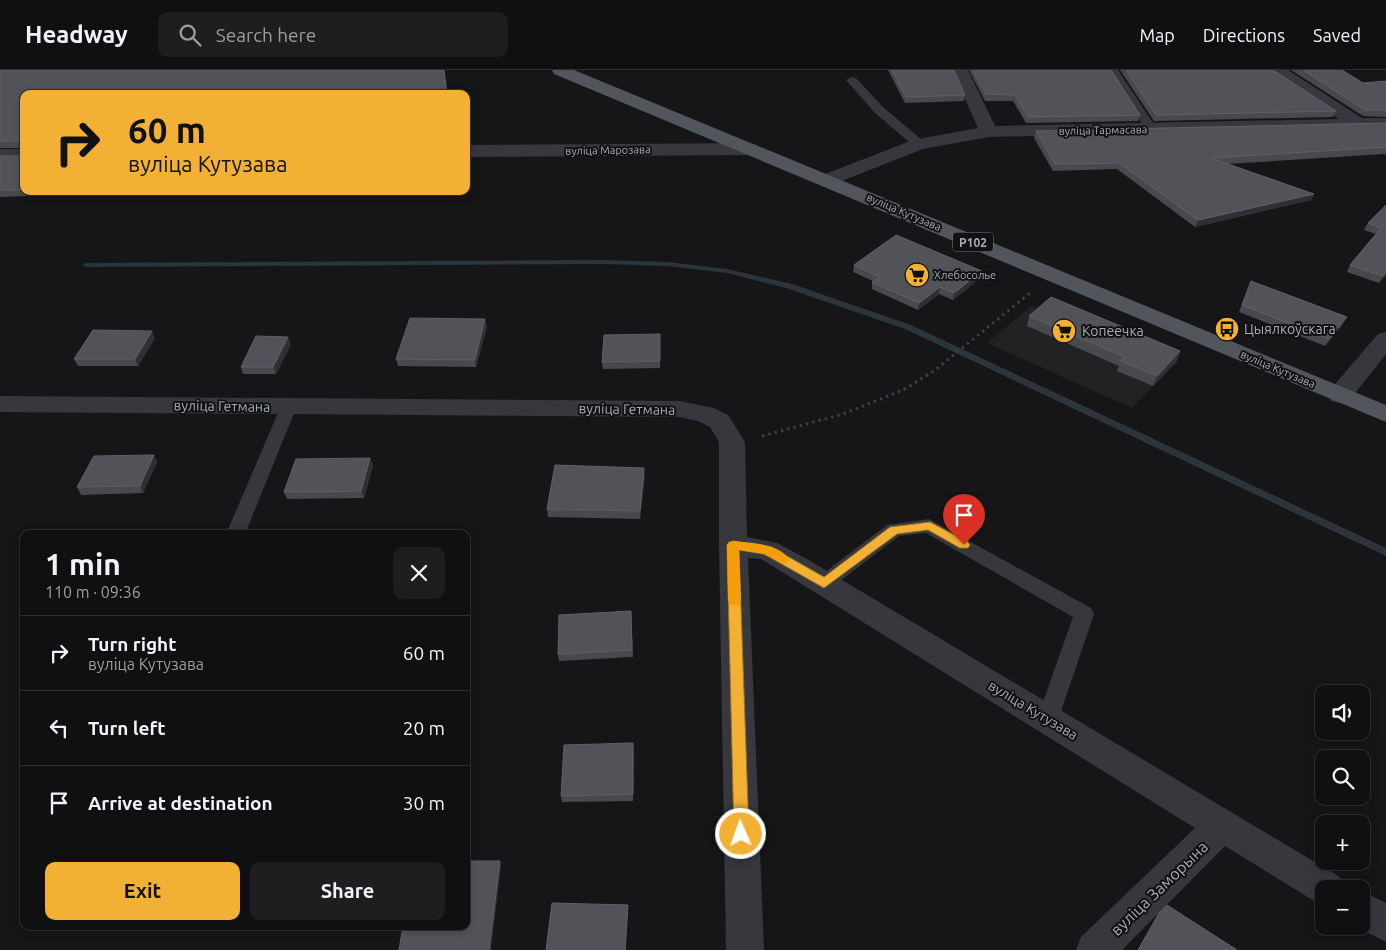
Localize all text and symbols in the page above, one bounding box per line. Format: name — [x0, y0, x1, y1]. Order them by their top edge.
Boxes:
search box — [158, 12, 508, 57]
text: Headway — [25, 21, 128, 48]
icon: search — [176, 21, 204, 49]
text: Search here — [216, 24, 316, 46]
text: Map — [1139, 25, 1175, 45]
text: Directions — [1203, 25, 1285, 45]
text: Saved — [1313, 25, 1361, 45]
icon: right — [45, 110, 110, 175]
text: 60 m — [128, 110, 206, 150]
street label: вуліца Тармасава — [1059, 123, 1147, 137]
street label: вуліца Марозава — [565, 143, 651, 157]
text: вуліца Кутузава — [128, 151, 288, 176]
street label: вуліца Кутузава — [865, 191, 943, 233]
road number: Р102 — [953, 232, 993, 252]
supermarket icon: Хлебосолье — [904, 262, 930, 288]
place label: Хлебосолье — [934, 269, 996, 281]
bus stop icon: Цыялкоўскага — [1214, 316, 1240, 342]
supermarket icon: Копеечка — [1051, 318, 1077, 344]
place label: Цыялкоўскага — [1244, 321, 1336, 337]
place label: Копеечка — [1082, 323, 1144, 339]
street label: вуліца Кутузава — [1239, 348, 1317, 390]
street label: вуліца Гетмана — [174, 397, 270, 415]
street label: вуліца Гетмана — [579, 400, 675, 418]
pin — [943, 494, 985, 545]
icon: arrive — [950, 501, 978, 529]
text: 1 min — [45, 547, 121, 581]
button: close — [393, 547, 445, 599]
text: 110 m · 09:36 — [45, 583, 141, 601]
text: Turn right — [88, 633, 176, 655]
icon: right — [45, 639, 73, 667]
text: 60 m — [403, 642, 445, 664]
text: вуліца Кутузава — [88, 655, 204, 673]
street label: вуліца Кутузава — [985, 677, 1081, 743]
map controls — [1315, 685, 1370, 935]
button: sound — [1315, 685, 1370, 740]
icon: left — [45, 714, 73, 742]
text: Turn left — [88, 717, 166, 739]
text: 20 m — [403, 717, 445, 739]
button: search — [1315, 750, 1370, 805]
icon: arrive — [45, 789, 73, 817]
text: Arrive at destination — [88, 792, 273, 814]
text: 30 m — [403, 792, 445, 814]
position arrow — [714, 807, 766, 859]
button: + — [1315, 815, 1370, 870]
street label: вуліца Заморына — [1107, 837, 1211, 939]
button: Exit — [45, 862, 240, 920]
button: Share — [250, 862, 445, 920]
button: − — [1315, 880, 1370, 935]

